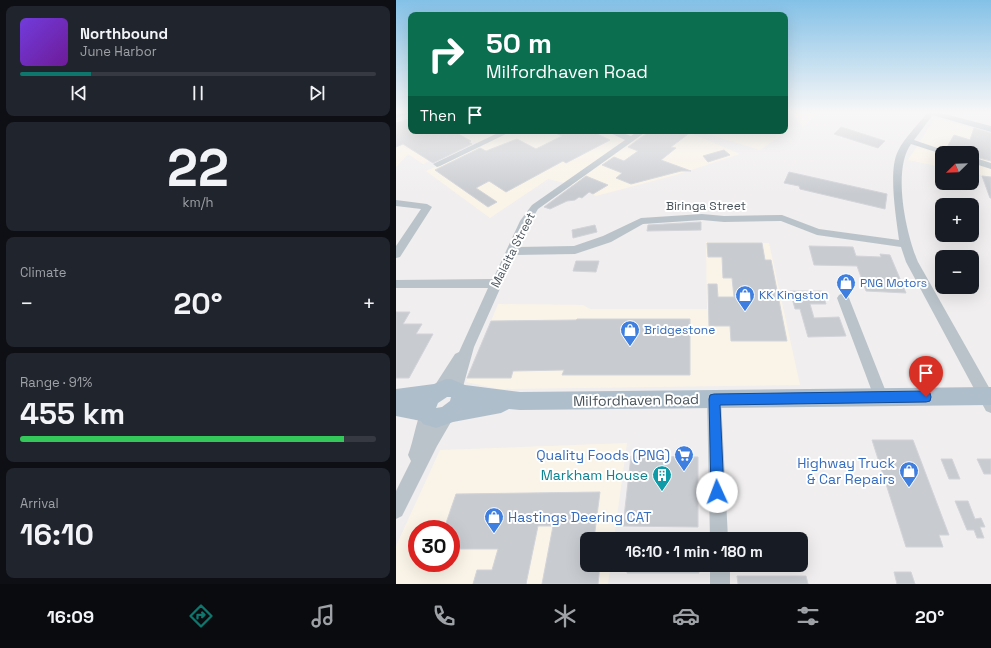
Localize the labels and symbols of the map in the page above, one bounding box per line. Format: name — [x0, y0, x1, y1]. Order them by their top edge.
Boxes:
north arrow — [935, 146, 979, 190]
street label: Biringa Street — [666, 198, 746, 214]
street label: Malaita Street — [487, 210, 539, 290]
shop icon: PNG Motors — [835, 272, 857, 300]
place label: PNG Motors — [860, 275, 927, 291]
shop icon: KK Kingston — [734, 284, 756, 312]
place label: KK Kingston — [759, 287, 828, 303]
shop icon: Bridgestone — [619, 319, 641, 347]
place label: Bridgestone — [644, 322, 715, 338]
pin — [909, 356, 943, 397]
street label: Milfordhaven Road — [573, 390, 699, 410]
supermarket icon: Quality Foods (PNG) — [673, 444, 695, 472]
place label: Quality Foods (PNG) — [536, 446, 670, 464]
place label: Highway Truck & Car Repairs — [797, 454, 895, 488]
shop icon: Highway Truck & Car Repairs — [898, 460, 920, 488]
building icon: Markham House — [651, 464, 673, 492]
place label: Markham House — [541, 466, 648, 484]
position arrow — [696, 471, 738, 513]
shop icon: Hastings Deering CAT — [483, 506, 505, 534]
place label: Hastings Deering CAT — [508, 508, 651, 526]
speed limit sign: 30 — [408, 520, 460, 572]

